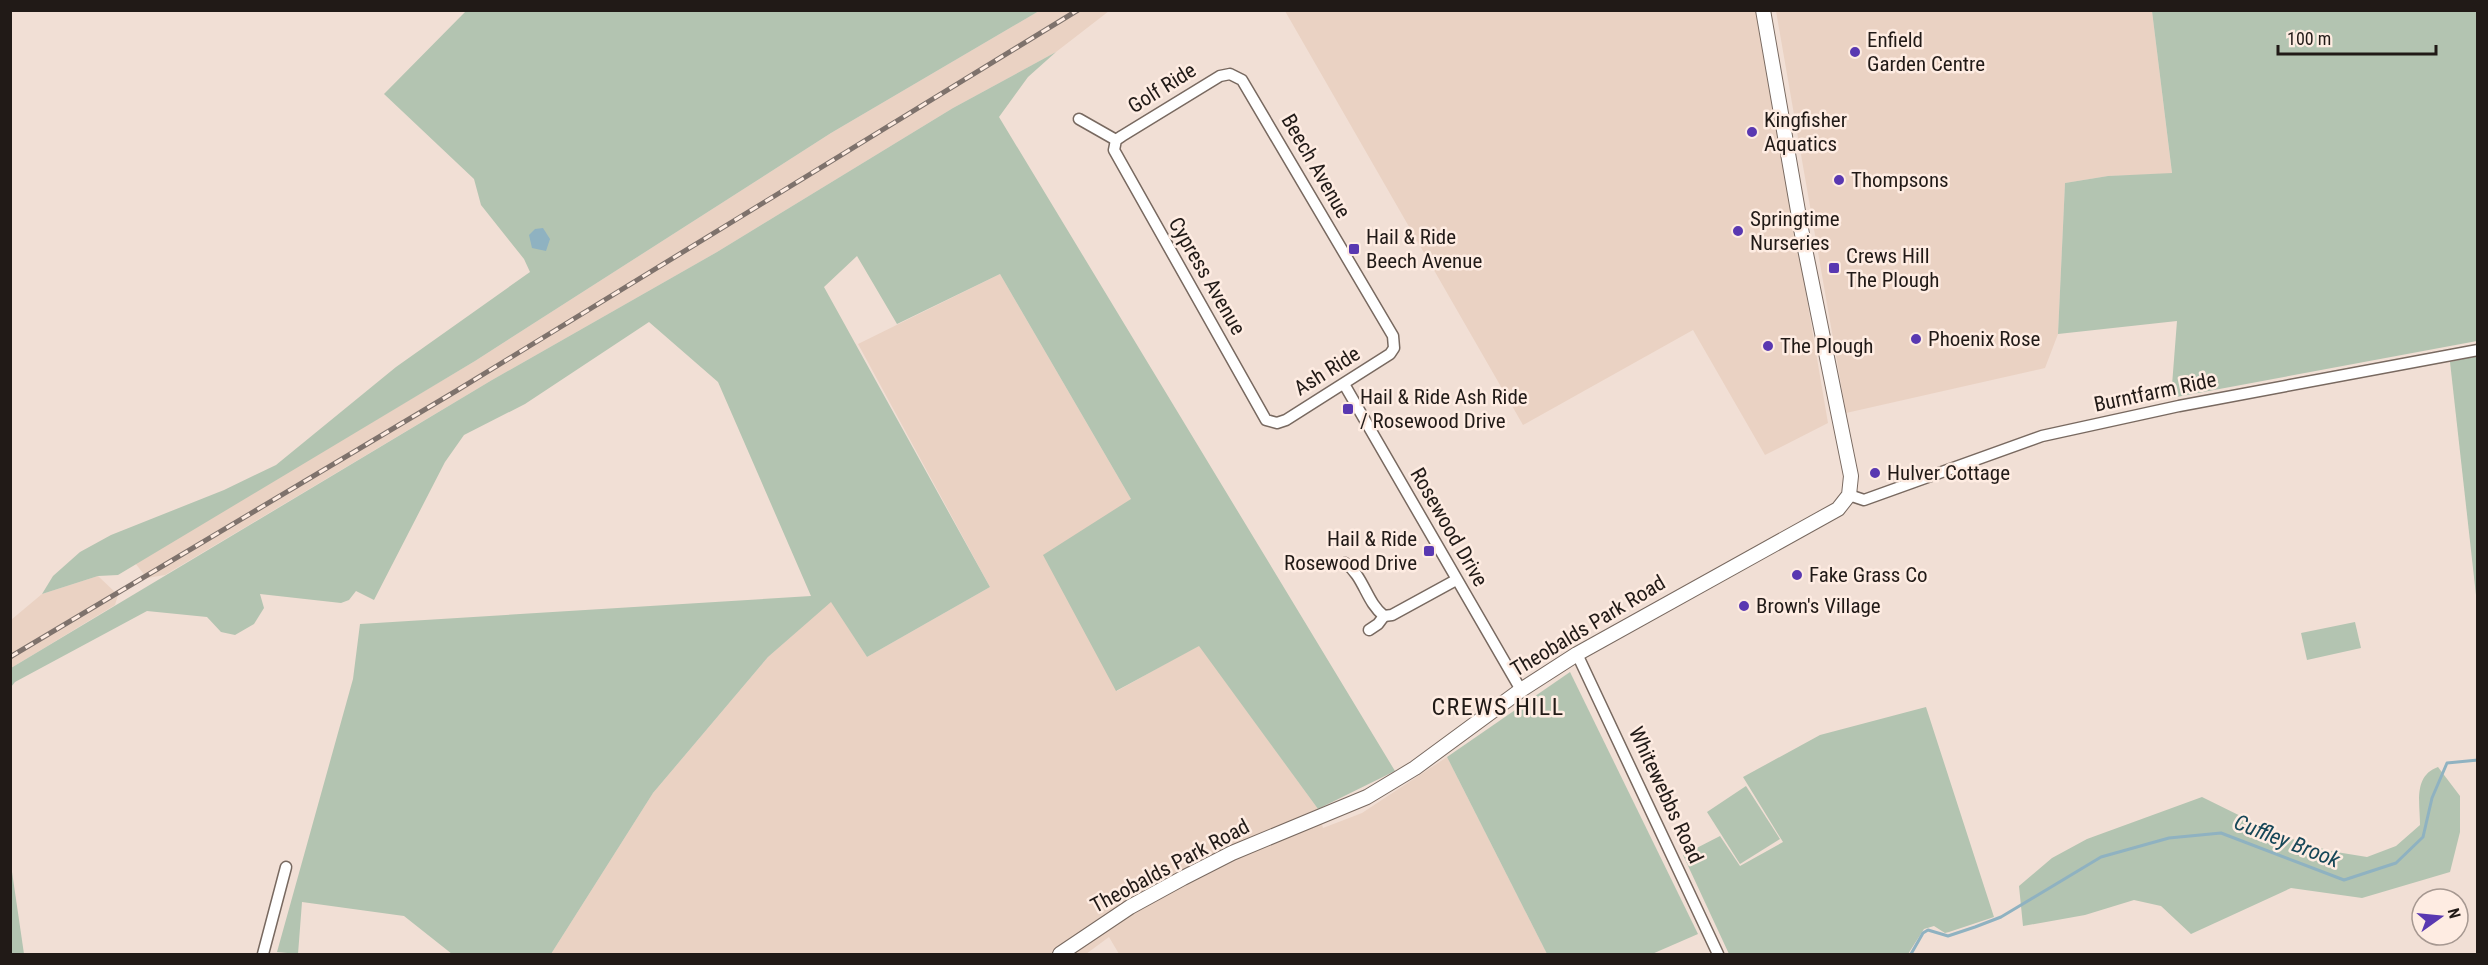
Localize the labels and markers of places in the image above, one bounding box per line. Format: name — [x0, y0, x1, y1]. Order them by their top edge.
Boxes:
place label: Enfield Garden Centre — [1867, 28, 1985, 76]
marker: Enfield Garden Centre — [1848, 45, 1862, 59]
place label: Kingfisher Aquatics — [1764, 108, 1847, 156]
marker: Kingfisher Aquatics — [1745, 125, 1759, 139]
place label: Thompsons — [1851, 168, 1949, 192]
marker: Thompsons — [1832, 173, 1846, 187]
place label: Springtime Nurseries — [1750, 207, 1840, 255]
marker: Springtime Nurseries — [1731, 224, 1745, 238]
place label: Hail & Ride Beech Avenue — [1366, 225, 1482, 273]
marker: Hail & Ride Beech Avenue — [1347, 242, 1361, 256]
place label: Crews Hill The Plough — [1846, 244, 1939, 292]
marker: Crews Hill The Plough — [1827, 261, 1841, 275]
place label: Phoenix Rose — [1928, 327, 2040, 351]
marker: Phoenix Rose — [1909, 332, 1923, 346]
place label: The Plough — [1780, 334, 1873, 358]
marker: The Plough — [1761, 339, 1775, 353]
place label: Hail & Ride Ash Ride / Rosewood Drive — [1360, 385, 1528, 433]
marker: Hail & Ride Ash Ride / Rosewood Drive — [1341, 402, 1355, 416]
place label: Hulver Cottage — [1887, 461, 2010, 485]
marker: Hulver Cottage — [1868, 466, 1882, 480]
place label: Hail & Ride Rosewood Drive — [1284, 527, 1417, 575]
marker: Hail & Ride Rosewood Drive — [1422, 544, 1436, 558]
place label: Fake Grass Co — [1809, 563, 1928, 587]
marker: Fake Grass Co — [1790, 568, 1804, 582]
place label: Brown's Village — [1756, 594, 1881, 618]
marker: Brown's Village — [1737, 599, 1751, 613]

